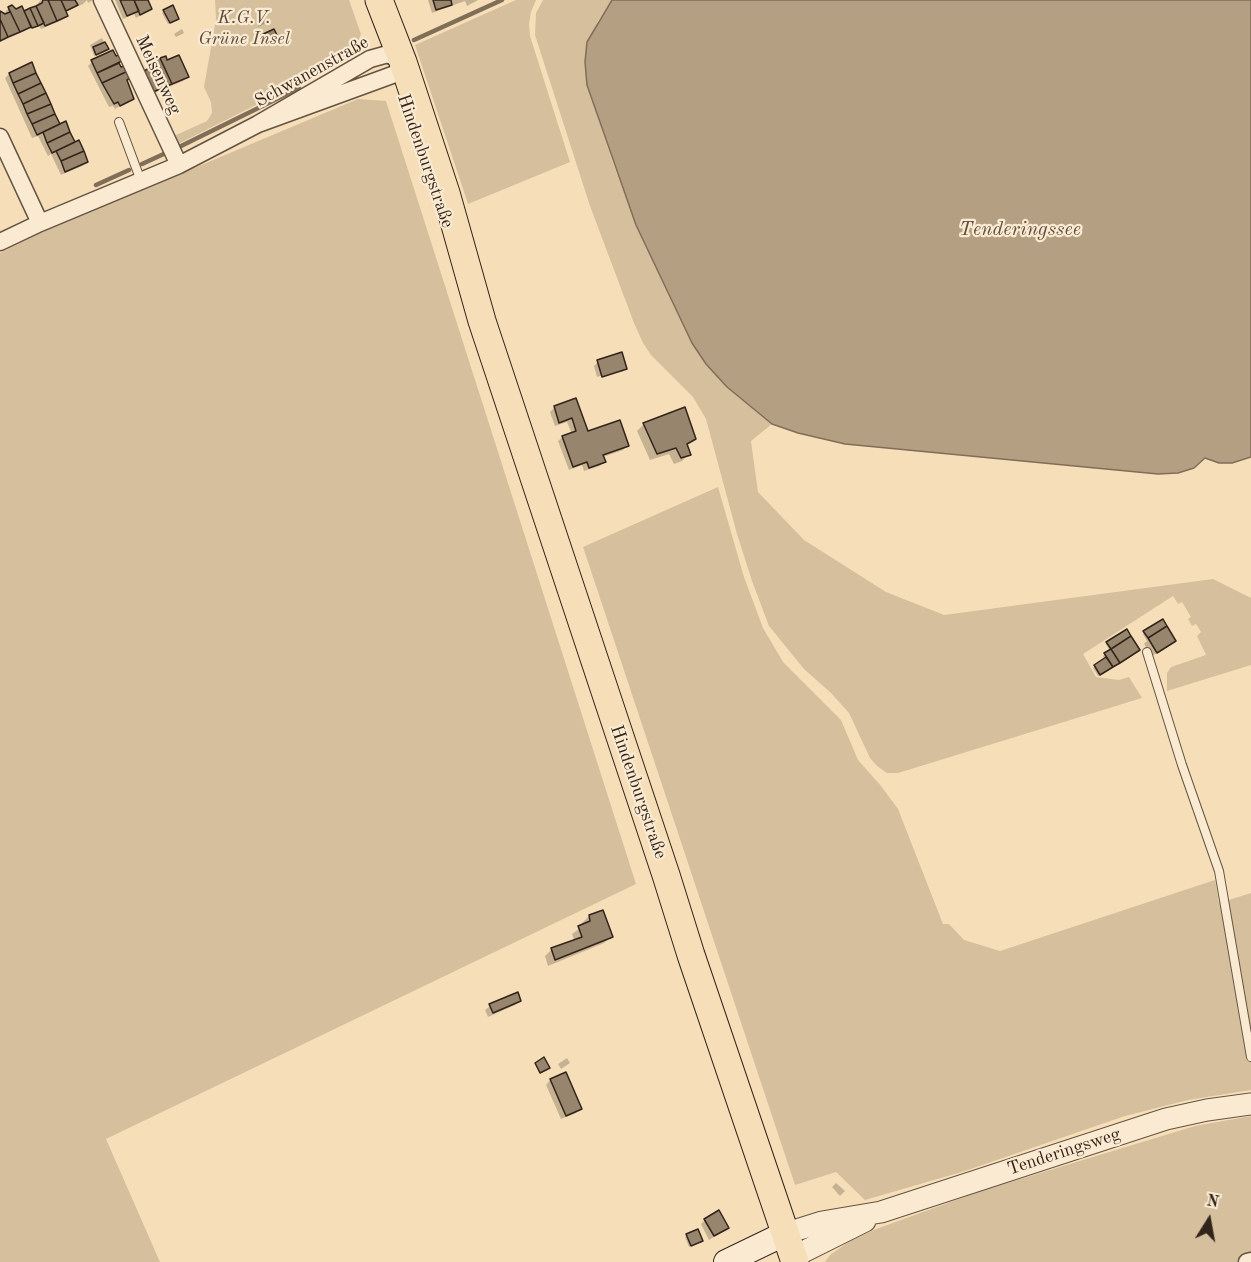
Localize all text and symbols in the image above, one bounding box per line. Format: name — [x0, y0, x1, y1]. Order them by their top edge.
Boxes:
park label: K.G.V. Grüne Insel — [198, 7, 290, 50]
street label: Meisenweg — [130, 32, 186, 118]
street label: Schwanenstraße — [251, 32, 373, 112]
street label: Hindenburgstraße — [392, 91, 458, 231]
water label: Tenderingssee — [959, 218, 1081, 242]
street label: Hindenburgstraße — [605, 722, 671, 862]
street label: Tenderingsweg — [1005, 1124, 1123, 1180]
north arrow — [1179, 1190, 1239, 1250]
text: N — [1205, 1193, 1220, 1211]

